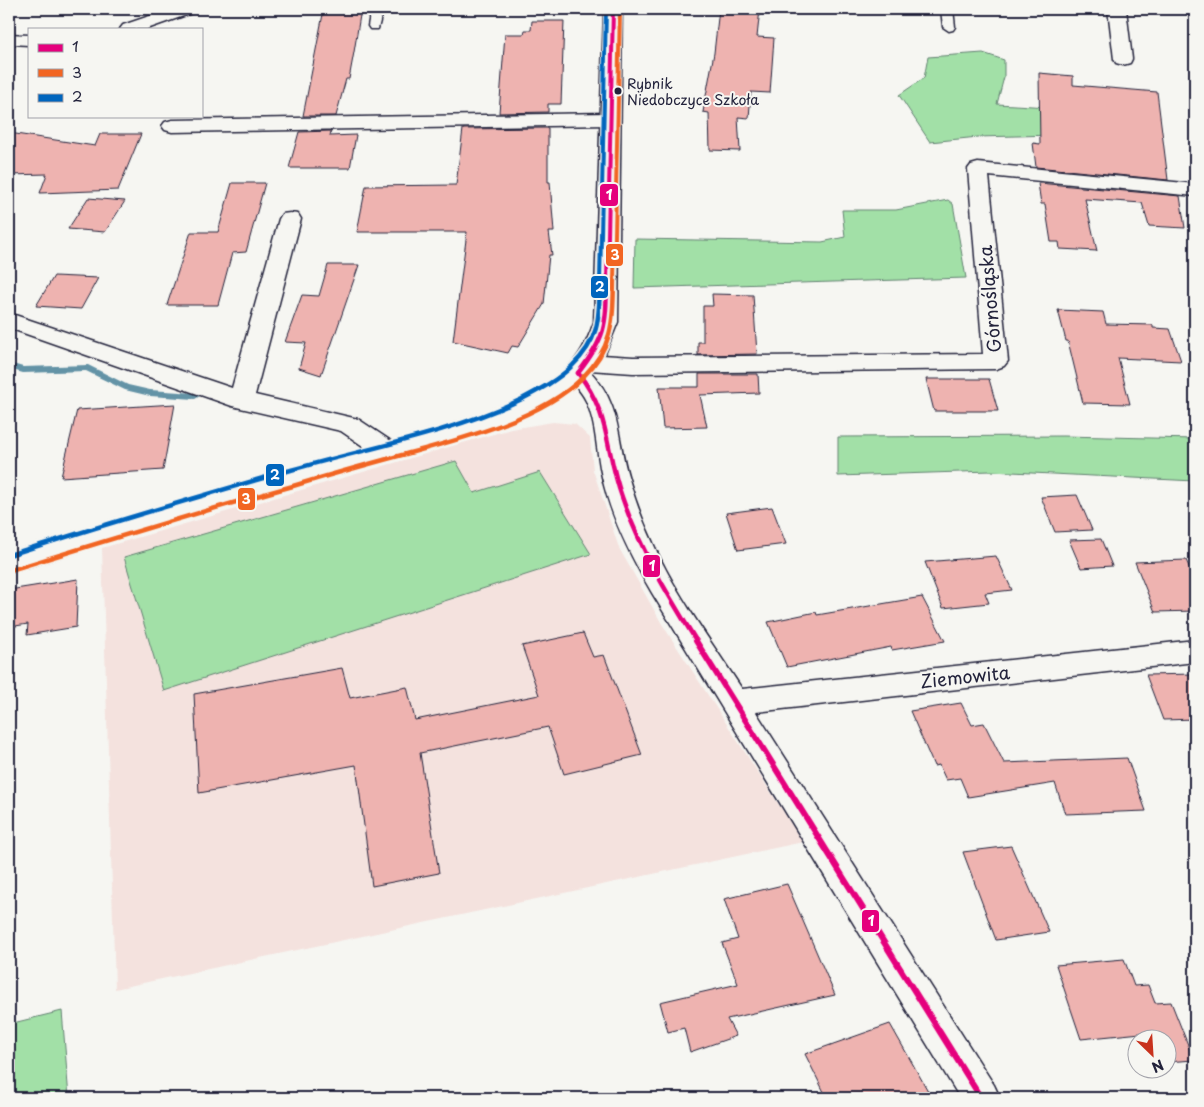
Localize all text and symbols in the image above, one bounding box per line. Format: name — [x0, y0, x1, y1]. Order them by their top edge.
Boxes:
legend — [28, 28, 202, 118]
text: 1 — [72, 34, 79, 57]
text: 3 — [72, 60, 82, 83]
place label: Rybnik Niedobczyce Szkoła — [627, 73, 759, 110]
text: 2 — [72, 84, 83, 107]
marker: Rybnik Niedobczyce Szkoła — [613, 86, 623, 96]
line badge: 1 — [599, 183, 619, 207]
text: 1 — [606, 184, 613, 205]
line badge: 3 — [605, 243, 624, 267]
street label: Górnośląska — [971, 243, 1007, 354]
text: 3 — [610, 244, 620, 265]
line badge: 2 — [590, 275, 609, 299]
text: 2 — [595, 276, 605, 297]
line badge: 2 — [265, 463, 285, 487]
text: 2 — [270, 464, 280, 485]
line badge: 3 — [237, 487, 256, 511]
text: 3 — [241, 488, 251, 509]
line badge: 1 — [642, 554, 661, 578]
text: 1 — [649, 555, 656, 576]
street label: Ziemowita — [919, 658, 1012, 694]
line badge: 1 — [861, 909, 880, 933]
text: 1 — [868, 910, 875, 931]
north arrow — [1126, 1030, 1176, 1080]
text: N — [1148, 1054, 1167, 1078]

